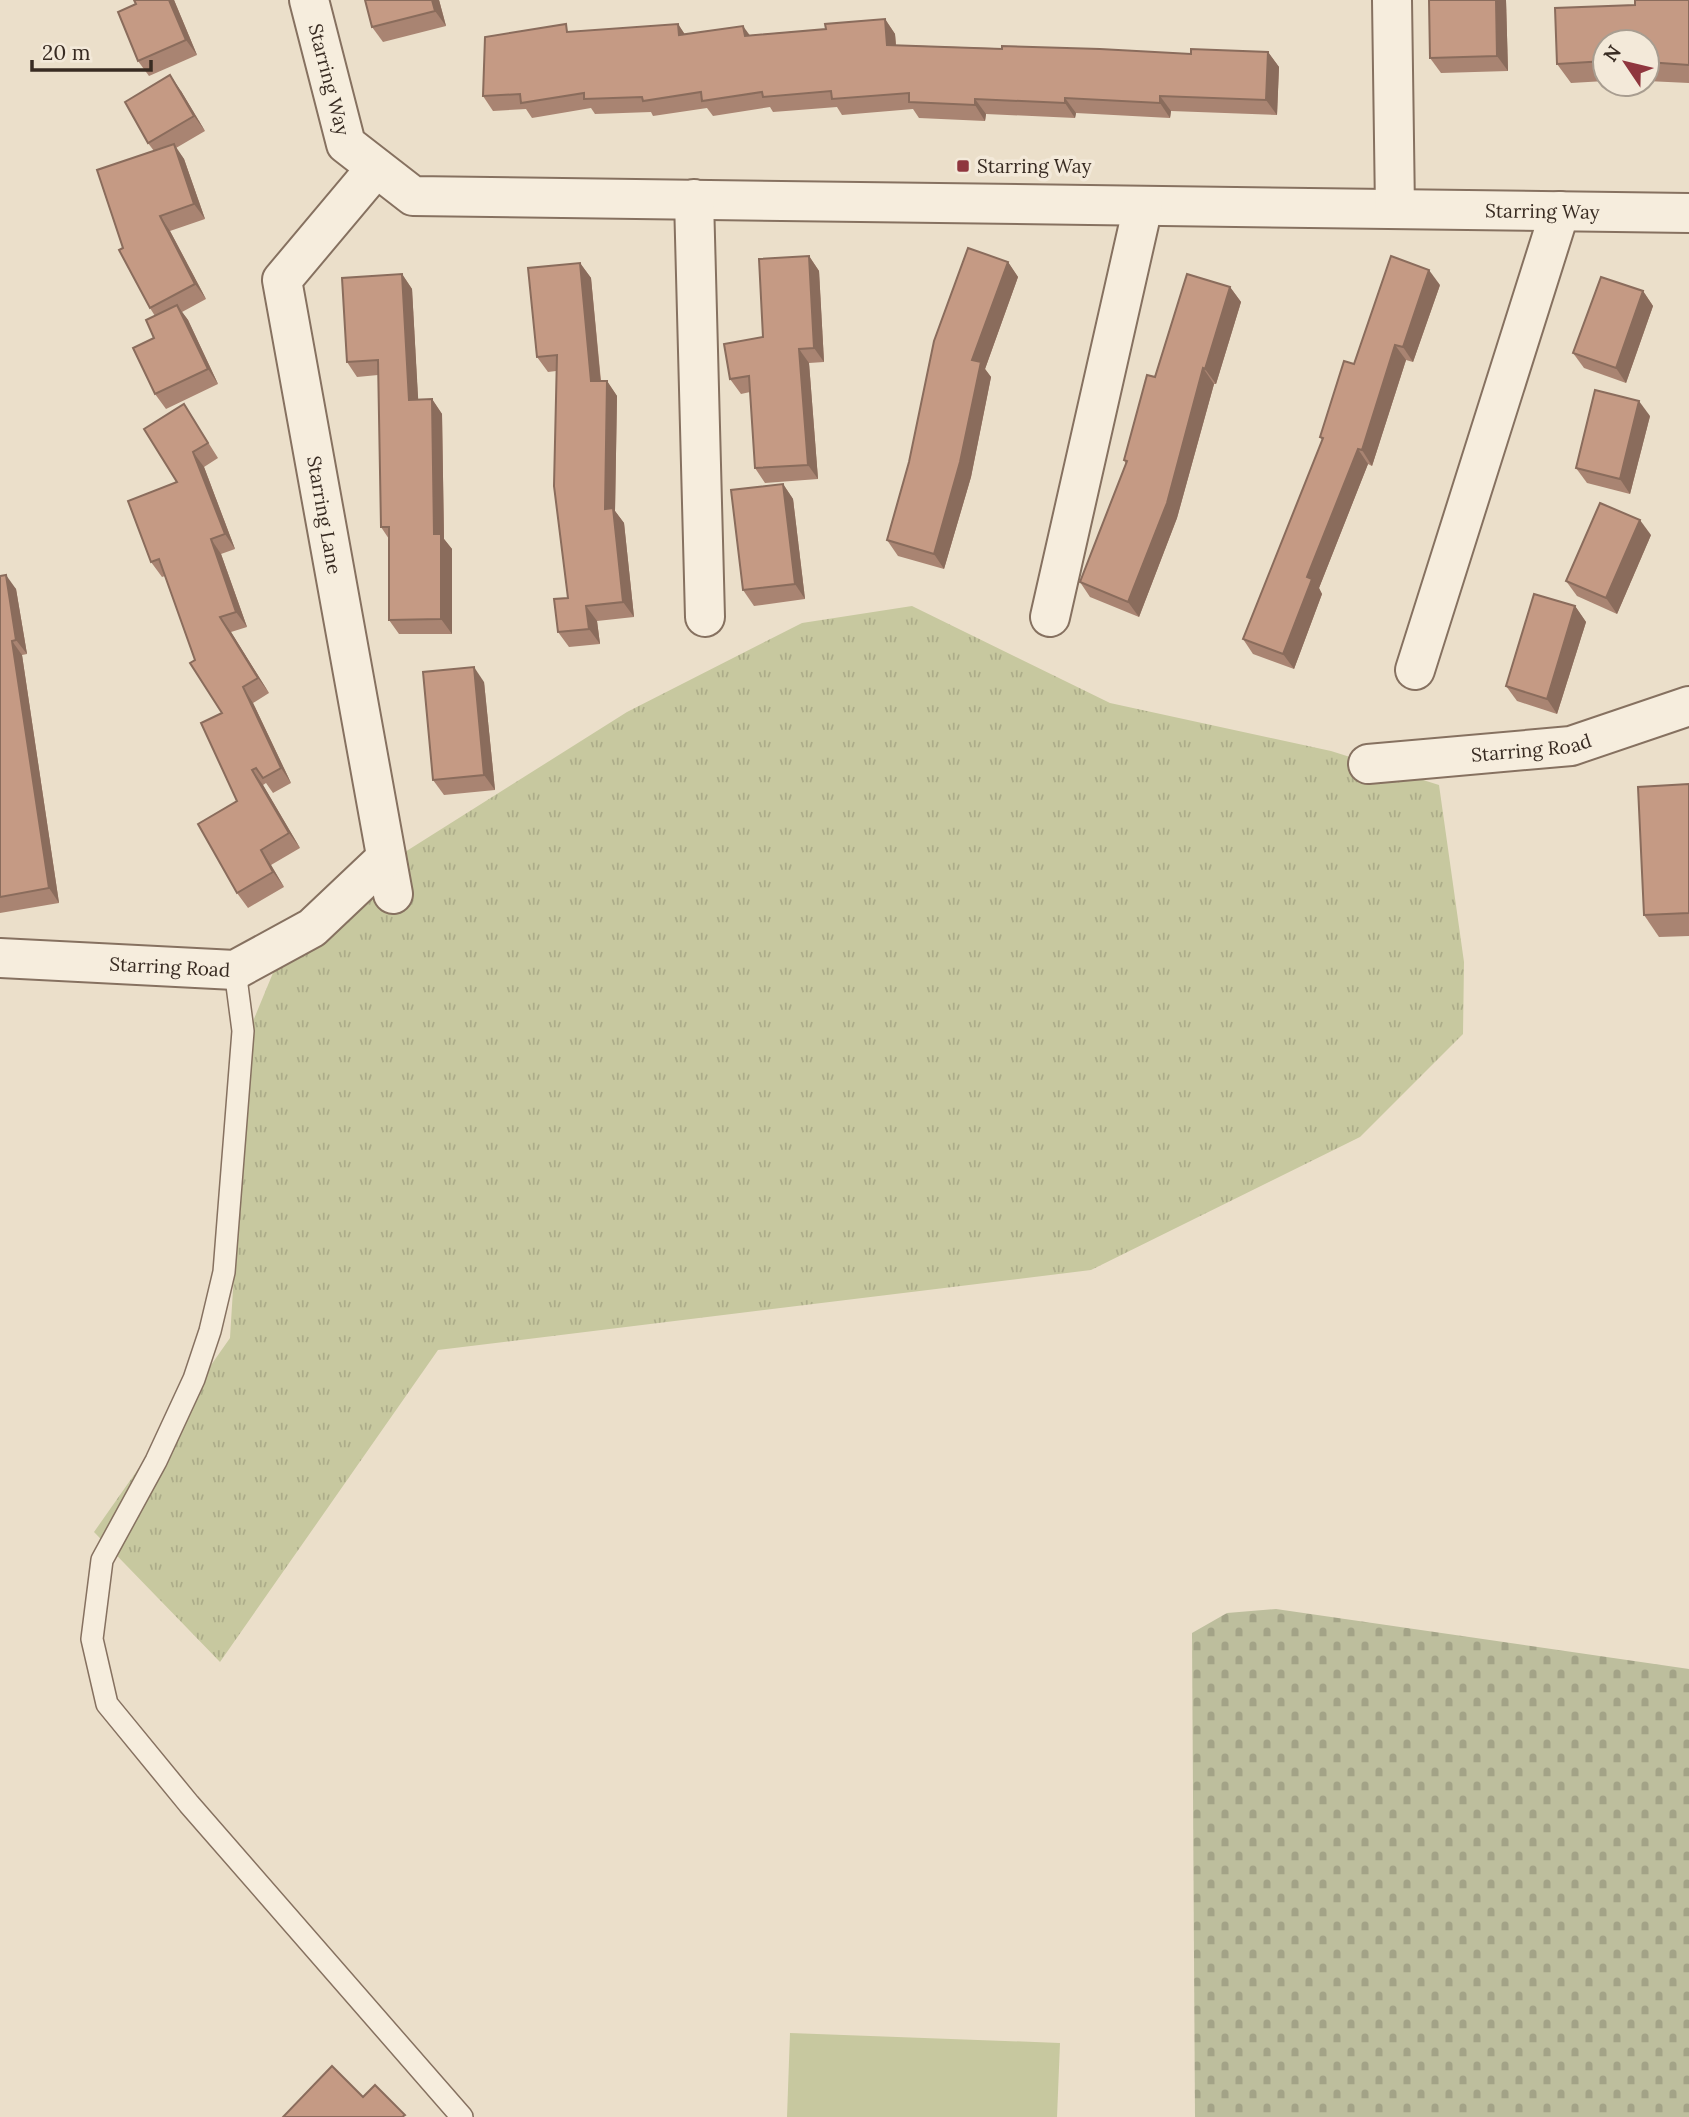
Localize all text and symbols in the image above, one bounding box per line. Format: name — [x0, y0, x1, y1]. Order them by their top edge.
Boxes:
street label: Starring Way — [304, 21, 355, 138]
scale bar — [32, 28, 150, 72]
north arrow — [1591, 28, 1661, 98]
text: 20 m — [42, 39, 91, 66]
text: N — [1598, 40, 1626, 66]
place label: Starring Way — [977, 154, 1092, 178]
marker: Starring Way — [955, 158, 971, 174]
street label: Starring Way — [1485, 198, 1600, 224]
street label: Starring Lane — [302, 454, 347, 576]
street label: Starring Road — [1470, 728, 1594, 767]
street label: Starring Road — [109, 952, 231, 982]

